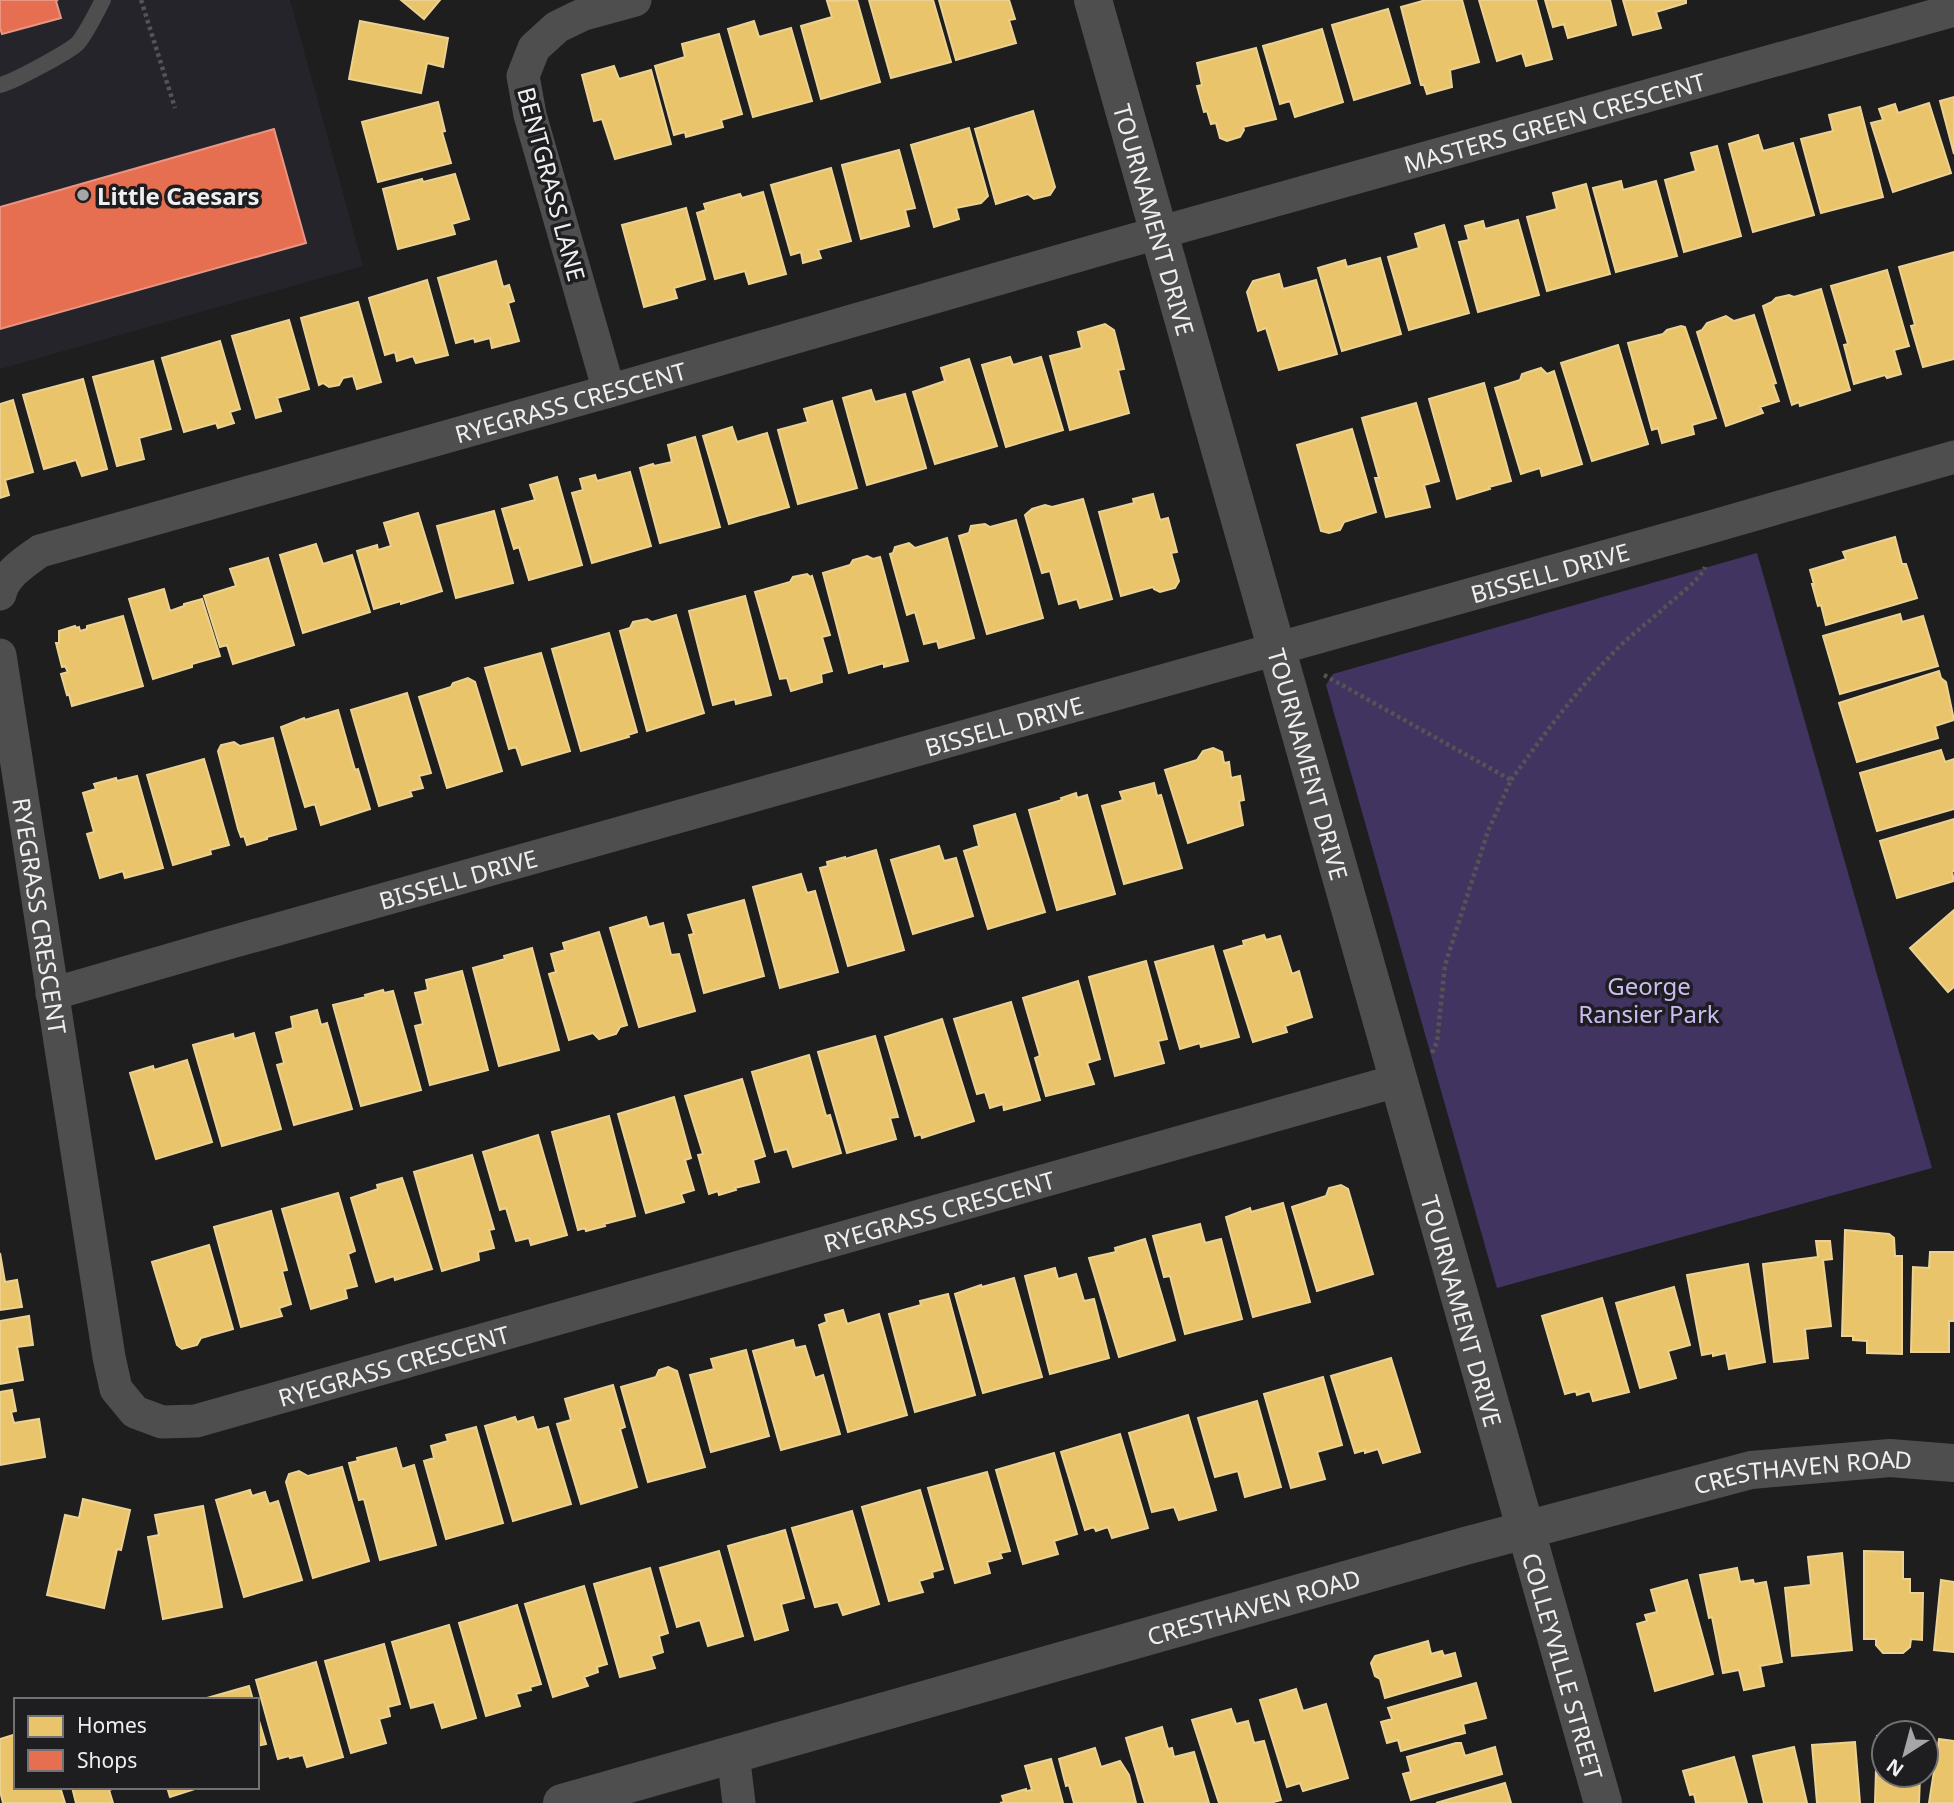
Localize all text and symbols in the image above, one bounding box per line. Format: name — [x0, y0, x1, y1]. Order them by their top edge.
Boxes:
street label: MASTERS GREEN CRESCENT — [1400, 64, 1710, 180]
street label: BENTGRASS LANE — [510, 83, 594, 285]
street label: TOURNAMENT DRIVE — [1106, 100, 1203, 339]
place label: Little Caesars — [97, 179, 259, 212]
marker: Little Caesars — [75, 187, 91, 203]
street label: RYEGRASS CRESCENT — [451, 353, 690, 450]
street label: BISSELL DRIVE — [1467, 534, 1633, 610]
street label: TOURNAMENT DRIVE — [1261, 644, 1357, 884]
street label: BISSELL DRIVE — [921, 687, 1087, 763]
street label: RYEGRASS CRESCENT — [6, 795, 75, 1037]
street label: BISSELL DRIVE — [375, 841, 541, 916]
park label: George Ransier Park — [1578, 969, 1720, 1030]
street label: RYEGRASS CRESCENT — [819, 1162, 1059, 1259]
street label: TOURNAMENT DRIVE — [1414, 1191, 1511, 1430]
street label: RYEGRASS CRESCENT — [274, 1316, 514, 1414]
street label: CRESTHAVEN ROAD — [1690, 1441, 1913, 1501]
street label: COLLEYVILLE STREET — [1515, 1549, 1612, 1784]
street label: CRESTHAVEN ROAD — [1143, 1560, 1364, 1652]
legend — [14, 1698, 259, 1789]
text: Homes — [77, 1711, 147, 1739]
north arrow — [1870, 1719, 1940, 1789]
text: Shops — [77, 1746, 137, 1774]
text: N — [1881, 1753, 1909, 1783]

